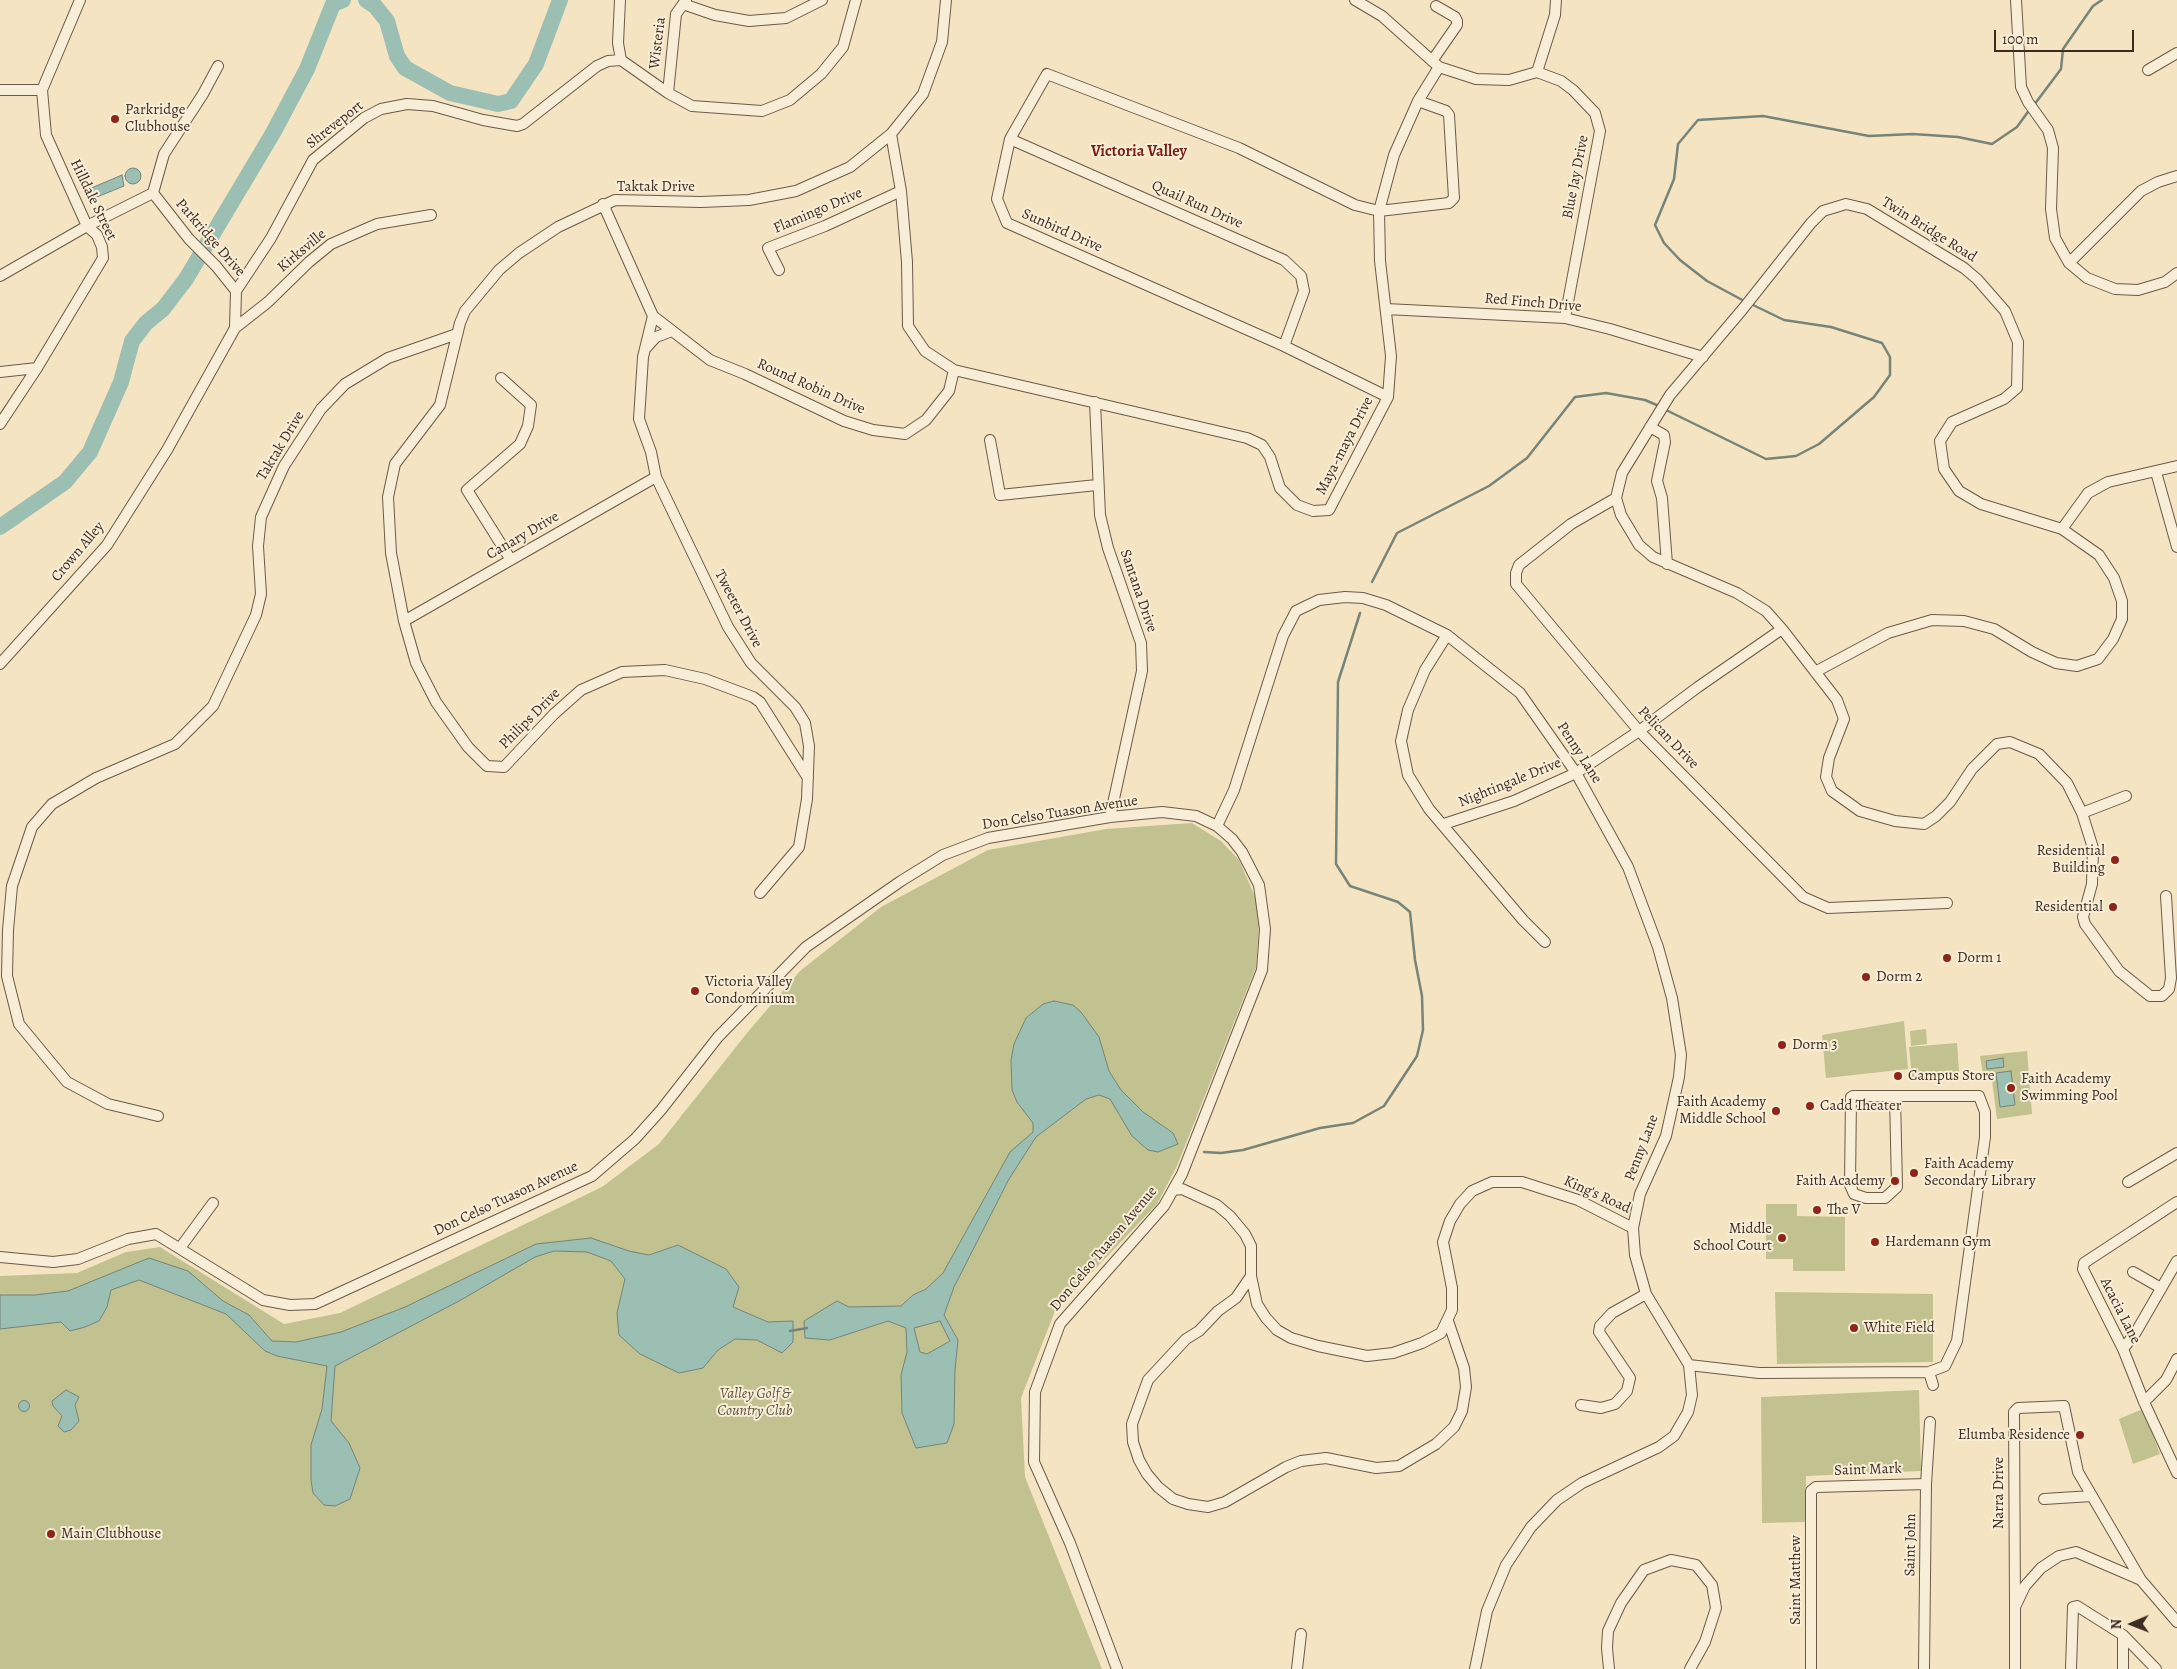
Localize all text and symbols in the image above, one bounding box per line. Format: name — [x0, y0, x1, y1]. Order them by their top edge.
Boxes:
street label: Wisteria — [646, 16, 670, 70]
scale bar — [1997, 20, 2137, 52]
text: 100 m — [2002, 29, 2039, 49]
street label: Shreveport — [303, 97, 367, 153]
place label: Parkridge Clubhouse — [125, 101, 190, 136]
marker: Parkridge Clubhouse — [109, 113, 121, 125]
street label: Blue Jay Drive — [1559, 134, 1593, 220]
district label: Victoria Valley — [1091, 142, 1187, 162]
street label: Hilldale Street — [66, 157, 120, 243]
street label: Quail Run Drive — [1149, 177, 1245, 233]
street label: Taktak Drive — [617, 178, 695, 196]
street label: Flamingo Drive — [771, 184, 865, 238]
street label: Twin Bridge Road — [1878, 194, 1980, 266]
street label: Parkridge Drive — [171, 195, 249, 281]
street label: Sunbird Drive — [1019, 205, 1105, 257]
street label: Kirksville — [274, 226, 330, 276]
street label: Red Finch Drive — [1484, 290, 1582, 316]
street label: Round Robin Drive — [754, 355, 868, 419]
street label: Maya-maya Drive — [1313, 394, 1377, 498]
street label: Taktak Drive — [253, 408, 309, 484]
street label: Canary Drive — [483, 508, 563, 564]
street label: Crown Alley — [48, 518, 108, 586]
street label: Santana Drive — [1115, 547, 1161, 635]
street label: Tweeter Drive — [710, 567, 766, 651]
street label: Philips Drive — [496, 685, 564, 753]
street label: Pelican Drive — [1634, 703, 1702, 773]
street label: Penny Lane — [1552, 719, 1606, 787]
street label: Nightingale Drive — [1456, 754, 1564, 812]
street label: Don Celso Tuason Avenue — [981, 792, 1139, 834]
place label: Residential Building — [2036, 842, 2105, 877]
marker: Residential Building — [2109, 854, 2121, 866]
place label: Residential — [2034, 898, 2103, 916]
marker: Residential — [2107, 901, 2119, 913]
place label: Dorm 1 — [1957, 949, 2001, 967]
marker: Dorm 1 — [1941, 952, 1953, 964]
place label: Dorm 2 — [1876, 968, 1922, 986]
marker: Dorm 2 — [1860, 971, 1872, 983]
place label: Victoria Valley Condominium — [705, 973, 795, 1008]
marker: Victoria Valley Condominium — [689, 985, 701, 997]
place label: Dorm 3 — [1792, 1036, 1837, 1054]
marker: Dorm 3 — [1776, 1039, 1788, 1051]
place label: Campus Store — [1908, 1067, 1995, 1085]
marker: Campus Store — [1892, 1070, 1904, 1082]
place label: Faith Academy Swimming Pool — [2021, 1070, 2118, 1105]
marker: Faith Academy Swimming Pool — [2005, 1082, 2017, 1094]
place label: Faith Academy Middle School — [1676, 1093, 1766, 1128]
place label: Cadd Theater — [1820, 1097, 1901, 1115]
marker: Cadd Theater — [1804, 1100, 1816, 1112]
marker: Faith Academy Middle School — [1770, 1105, 1782, 1117]
street label: Penny Lane — [1621, 1112, 1663, 1184]
place label: Faith Academy Secondary Library — [1924, 1155, 2036, 1190]
street label: Don Celso Tuason Avenue — [431, 1158, 581, 1240]
marker: Faith Academy Secondary Library — [1908, 1167, 1920, 1179]
street label: King's Road — [1561, 1172, 1633, 1218]
place label: Faith Academy — [1795, 1172, 1885, 1190]
marker: Faith Academy — [1889, 1175, 1901, 1187]
street label: Don Celso Tuason Avenue — [1047, 1183, 1161, 1315]
place label: The V — [1827, 1201, 1861, 1219]
marker: The V — [1811, 1204, 1823, 1216]
place label: Middle School Court — [1693, 1220, 1772, 1255]
marker: Middle School Court — [1776, 1232, 1788, 1244]
place label: Hardemann Gym — [1885, 1233, 1991, 1251]
marker: Hardemann Gym — [1869, 1236, 1881, 1248]
street label: Acacia Lane — [2096, 1275, 2144, 1347]
place label: White Field — [1864, 1319, 1935, 1337]
marker: White Field — [1848, 1322, 1860, 1334]
park label: Valley Golf & Country Club — [717, 1385, 793, 1420]
place label: Elumba Residence — [1958, 1426, 2070, 1444]
marker: Elumba Residence — [2074, 1429, 2086, 1441]
street label: Narra Drive — [1990, 1457, 2008, 1529]
street label: Saint Mark — [1834, 1460, 1902, 1480]
street label: Saint John — [1901, 1513, 1921, 1577]
place label: Main Clubhouse — [61, 1525, 161, 1543]
marker: Main Clubhouse — [45, 1528, 57, 1540]
street label: Saint Matthew — [1787, 1535, 1805, 1625]
north arrow — [2107, 1599, 2157, 1649]
text: N — [2107, 1619, 2126, 1630]

